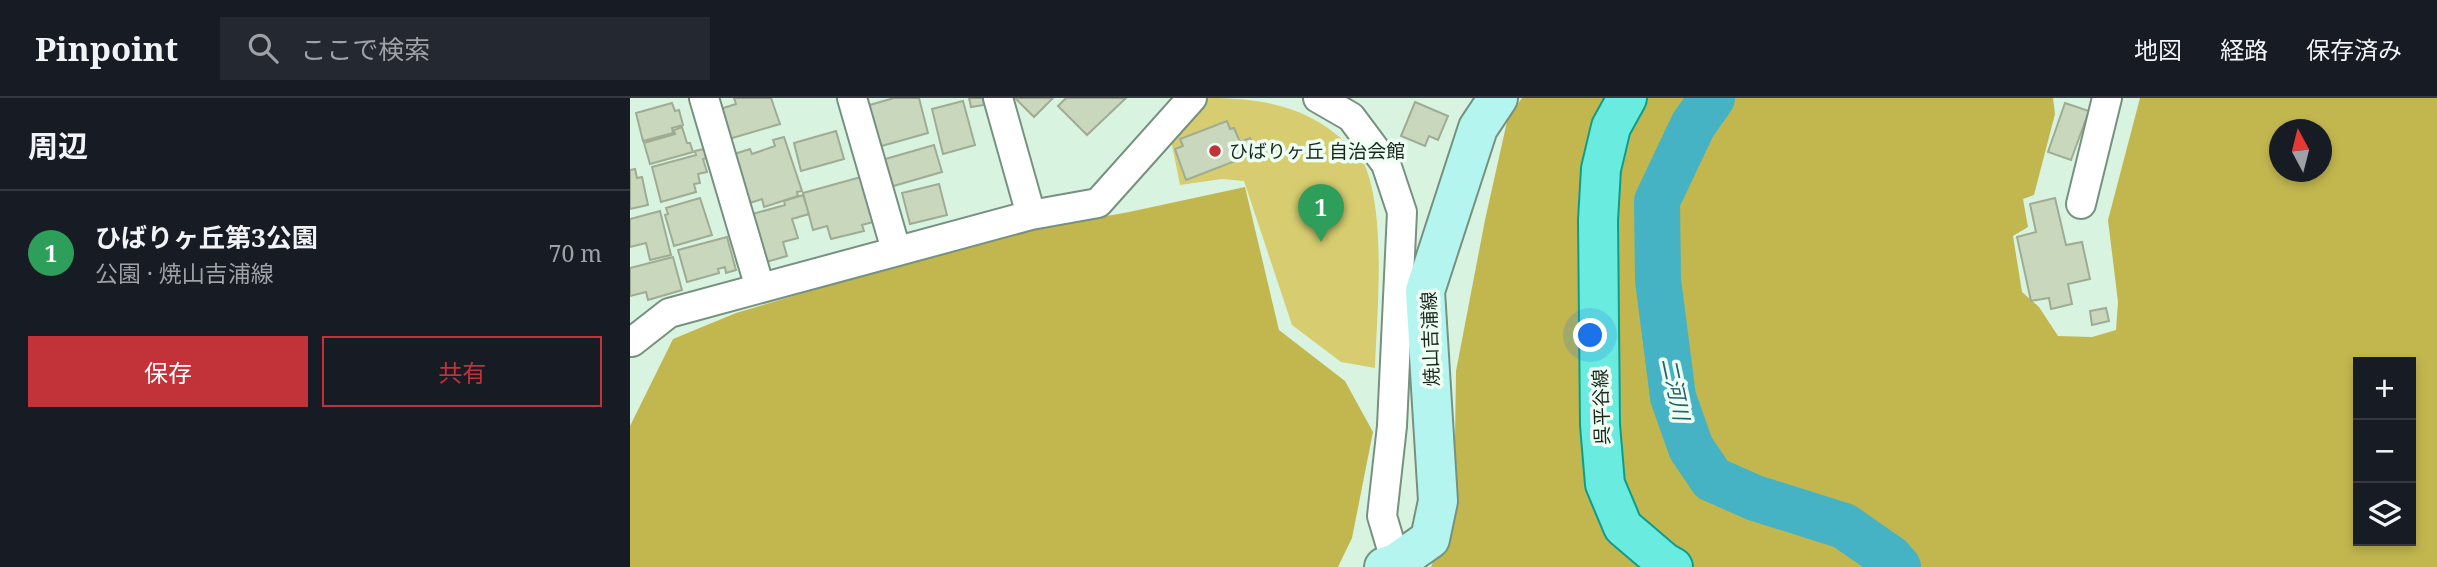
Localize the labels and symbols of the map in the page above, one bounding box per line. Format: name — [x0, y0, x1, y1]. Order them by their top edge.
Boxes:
north arrow — [2269, 119, 2332, 182]
place label: ひばりヶ丘 自治会館 — [1229, 138, 1405, 164]
marker: ひばりヶ丘 自治会館 — [1207, 143, 1223, 159]
pin: 1 — [1298, 184, 1344, 242]
street label: 焼山吉浦線 — [1415, 291, 1445, 387]
your location — [1573, 318, 1607, 352]
water label: 二河川 — [1656, 355, 1697, 424]
street label: 呉平谷線 — [1587, 369, 1615, 445]

